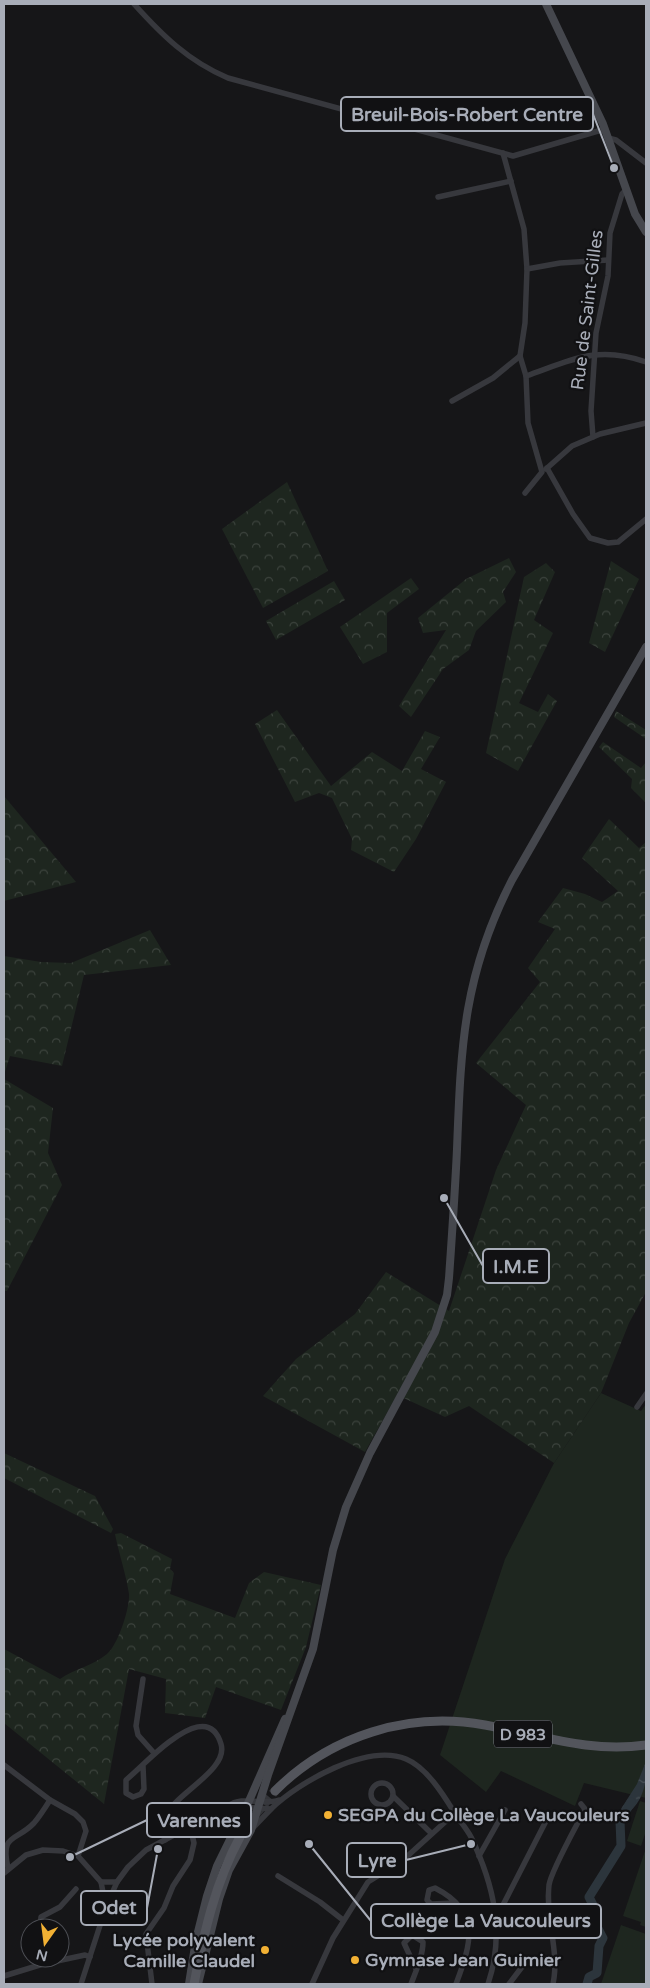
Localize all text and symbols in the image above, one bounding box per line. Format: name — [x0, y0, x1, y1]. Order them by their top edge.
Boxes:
callout: Breuil-Bois-Robert Centre — [341, 97, 593, 131]
text: Breuil-Bois-Robert Centre — [351, 104, 583, 126]
street label: Rue de Saint-Gilles — [566, 229, 608, 391]
callout: I.M.E — [483, 1249, 549, 1283]
text: I.M.E — [493, 1256, 539, 1278]
road number: D 983 — [494, 1720, 552, 1748]
callout: Varennes — [147, 1803, 251, 1837]
place label: SEGPA du Collège La Vaucouleurs — [338, 1804, 630, 1826]
marker: SEGPA du Collège La Vaucouleurs — [322, 1809, 334, 1821]
text: Varennes — [157, 1810, 241, 1832]
callout: Lyre — [347, 1843, 406, 1877]
text: Lyre — [358, 1850, 397, 1873]
callout: Odet — [81, 1891, 147, 1925]
text: Odet — [91, 1897, 137, 1919]
callout: Collège La Vaucouleurs — [371, 1904, 601, 1938]
text: Collège La Vaucouleurs — [381, 1910, 591, 1933]
north arrow — [20, 1918, 70, 1968]
place label: Lycée polyvalent Camille Claudel — [112, 1929, 255, 1972]
marker: Lycée polyvalent Camille Claudel — [259, 1944, 271, 1956]
text: N — [34, 1946, 49, 1965]
place label: Gymnase Jean Guimier — [365, 1949, 562, 1971]
marker: Gymnase Jean Guimier — [349, 1954, 361, 1966]

